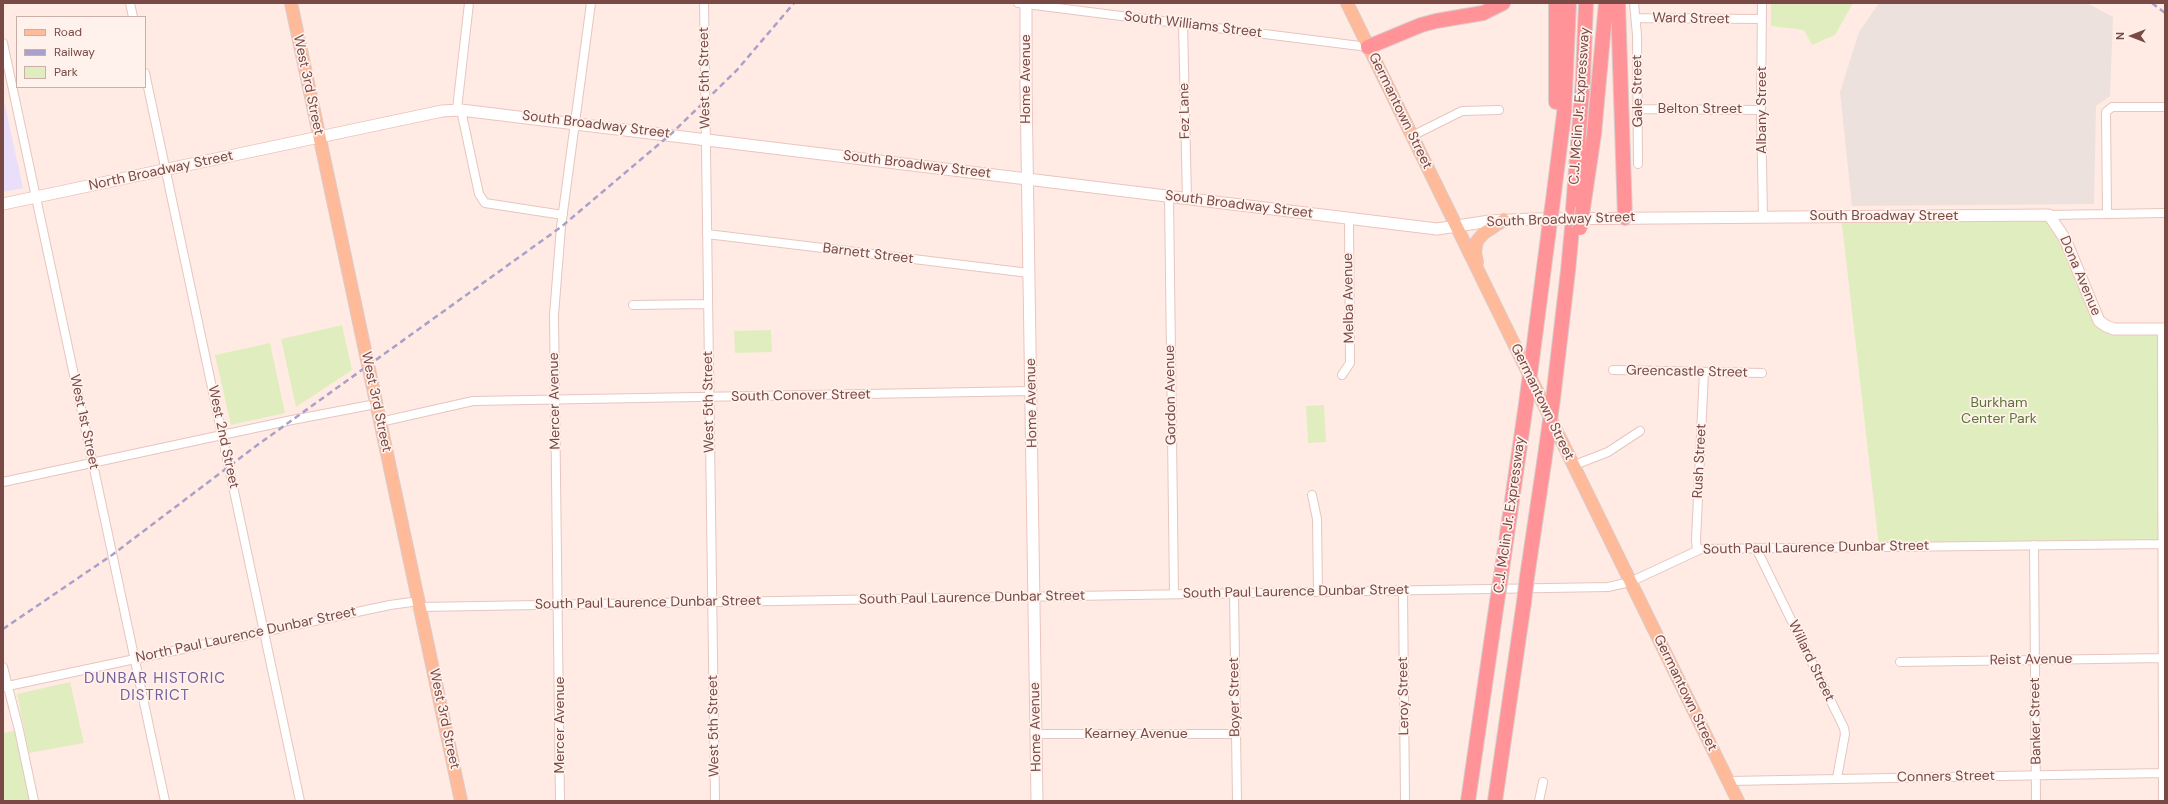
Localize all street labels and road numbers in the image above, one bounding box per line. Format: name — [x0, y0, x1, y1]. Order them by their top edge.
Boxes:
street label: South Williams Street — [1123, 8, 1263, 42]
street label: Ward Street — [1652, 10, 1730, 28]
street label: West 5th Street — [696, 27, 714, 129]
street label: C.J. Mclin Jr. Expressway — [1566, 27, 1594, 185]
street label: West 3rd Street — [289, 33, 327, 137]
street label: Home Avenue — [1018, 34, 1034, 124]
street label: Germantown Street — [1365, 50, 1435, 172]
street label: Gale Street — [1629, 55, 1647, 127]
street label: Albany Street — [1754, 66, 1770, 154]
street label: Fez Lane — [1176, 83, 1194, 139]
street label: Belton Street — [1658, 101, 1742, 117]
street label: South Broadway Street — [521, 108, 671, 142]
street label: North Broadway Street — [87, 147, 235, 195]
street label: South Broadway Street — [842, 148, 992, 182]
street label: South Broadway Street — [1164, 188, 1314, 222]
street label: South Broadway Street — [1810, 208, 1958, 224]
street label: South Broadway Street — [1486, 209, 1636, 231]
street label: Dona Avenue — [2056, 234, 2104, 318]
street label: Barnett Street — [822, 240, 914, 268]
street label: Melba Avenue — [1340, 253, 1358, 343]
street label: Germantown Street — [1507, 341, 1577, 463]
street label: Gordon Avenue — [1162, 345, 1180, 445]
street label: West 3rd Street — [357, 350, 395, 454]
street label: West 5th Street — [700, 351, 718, 453]
street label: Mercer Avenue — [546, 352, 564, 450]
street label: Home Avenue — [1023, 358, 1041, 448]
street label: Greencastle Street — [1626, 363, 1748, 381]
street label: West 1st Street — [66, 373, 102, 471]
street label: West 2nd Street — [204, 384, 242, 490]
street label: South Conover Street — [731, 386, 871, 406]
street label: Rush Street — [1690, 423, 1710, 499]
street label: C.J. Mclin Jr. Expressway — [1491, 436, 1529, 594]
street label: South Paul Laurence Dunbar Street — [1703, 538, 1929, 558]
street label: South Paul Laurence Dunbar Street — [1183, 582, 1409, 602]
street label: South Paul Laurence Dunbar Street — [859, 588, 1085, 608]
street label: South Paul Laurence Dunbar Street — [535, 593, 761, 613]
street label: North Paul Laurence Dunbar Street — [134, 603, 358, 667]
street label: Willard Street — [1784, 618, 1838, 704]
street label: Germantown Street — [1650, 632, 1720, 754]
street label: Reist Avenue — [1990, 651, 2072, 669]
street label: Leroy Street — [1395, 656, 1413, 736]
street label: Boyer Street — [1226, 657, 1244, 737]
street label: West 3rd Street — [425, 667, 463, 771]
street label: West 5th Street — [705, 675, 723, 777]
street label: Mercer Avenue — [552, 676, 568, 774]
street label: Banker Street — [2027, 677, 2045, 765]
street label: Home Avenue — [1027, 682, 1045, 772]
street label: Kearney Avenue — [1084, 726, 1188, 742]
street label: Conners Street — [1897, 768, 1995, 786]

